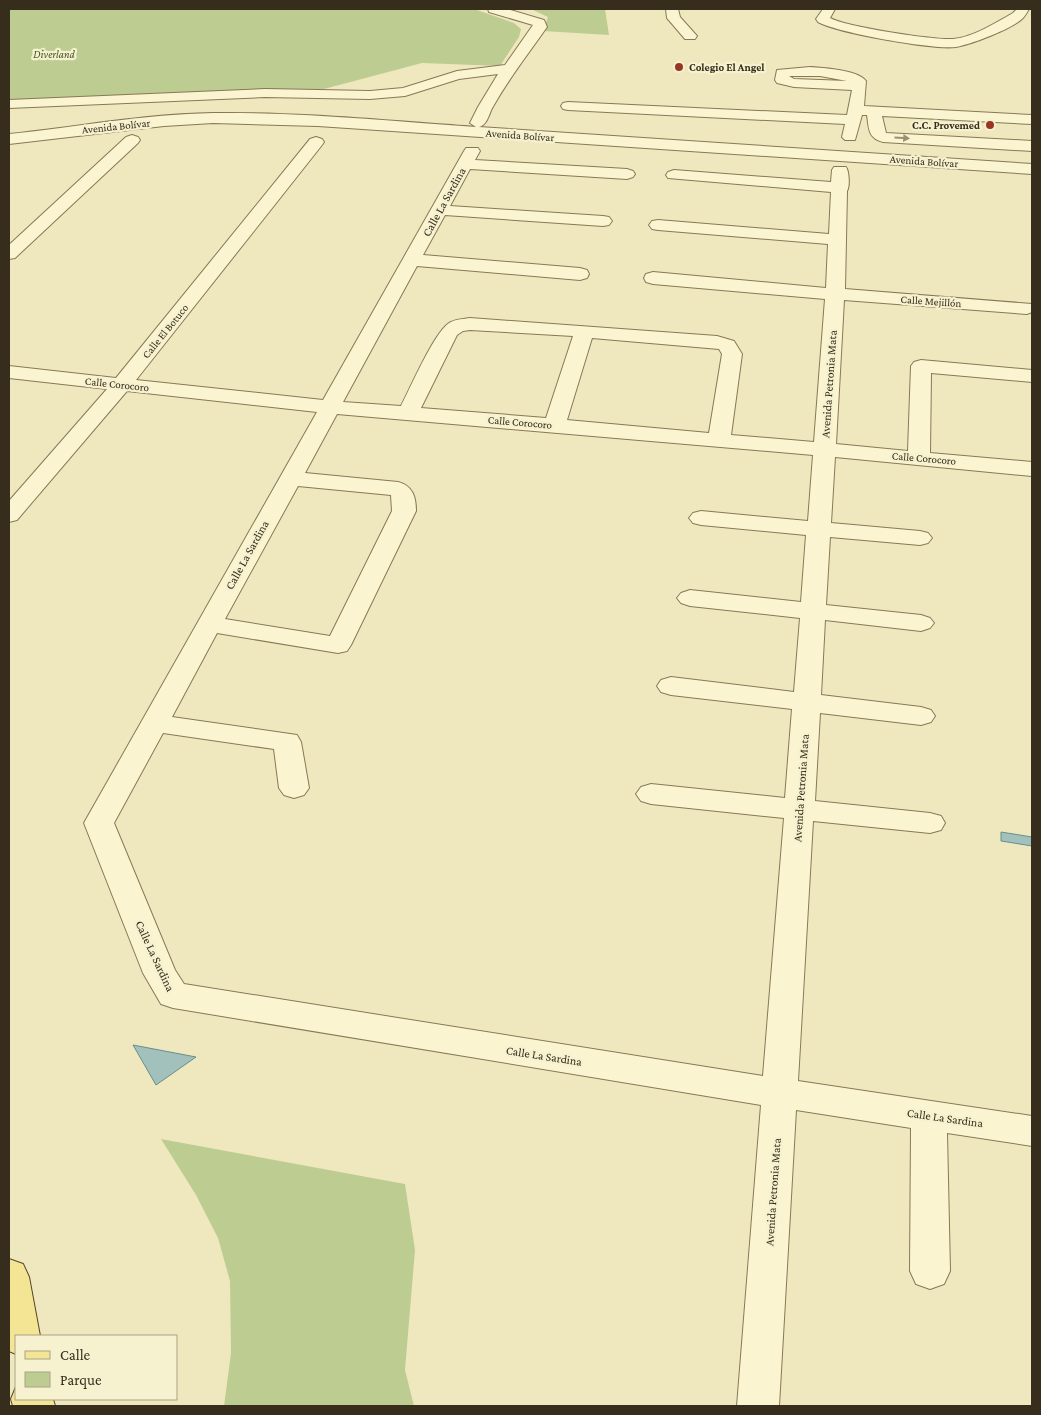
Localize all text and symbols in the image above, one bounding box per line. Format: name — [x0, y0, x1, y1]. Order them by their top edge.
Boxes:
park label: Diverland — [33, 48, 76, 60]
marker: Colegio El Angel — [673, 61, 685, 73]
place label: Colegio El Angel — [689, 61, 765, 73]
street label: Avenida Bolívar — [81, 116, 151, 136]
place label: C.C. Provemed — [912, 119, 980, 131]
marker: C.C. Provemed — [984, 119, 996, 131]
street label: Avenida Bolívar — [485, 127, 555, 143]
one-way arrow — [895, 135, 911, 143]
street label: Avenida Bolívar — [889, 153, 959, 169]
street label: Calle La Sardina — [419, 165, 469, 239]
street label: Calle Mejillón — [900, 293, 962, 310]
street label: Calle El Botuco — [140, 301, 191, 360]
street label: Avenida Petronia Mata — [818, 329, 840, 439]
street label: Calle Corocoro — [84, 375, 150, 393]
street label: Calle Corocoro — [487, 413, 553, 431]
street label: Calle Corocoro — [891, 449, 957, 467]
street label: Calle La Sardina — [222, 518, 272, 592]
street label: Avenida Petronia Mata — [790, 733, 812, 843]
street label: Calle La Sardina — [132, 918, 178, 994]
street label: Calle La Sardina — [505, 1043, 583, 1069]
street label: Calle La Sardina — [906, 1106, 984, 1130]
street label: Avenida Petronia Mata — [762, 1137, 784, 1247]
legend — [15, 1335, 178, 1400]
text: Calle — [60, 1347, 91, 1363]
text: Parque — [60, 1372, 102, 1389]

